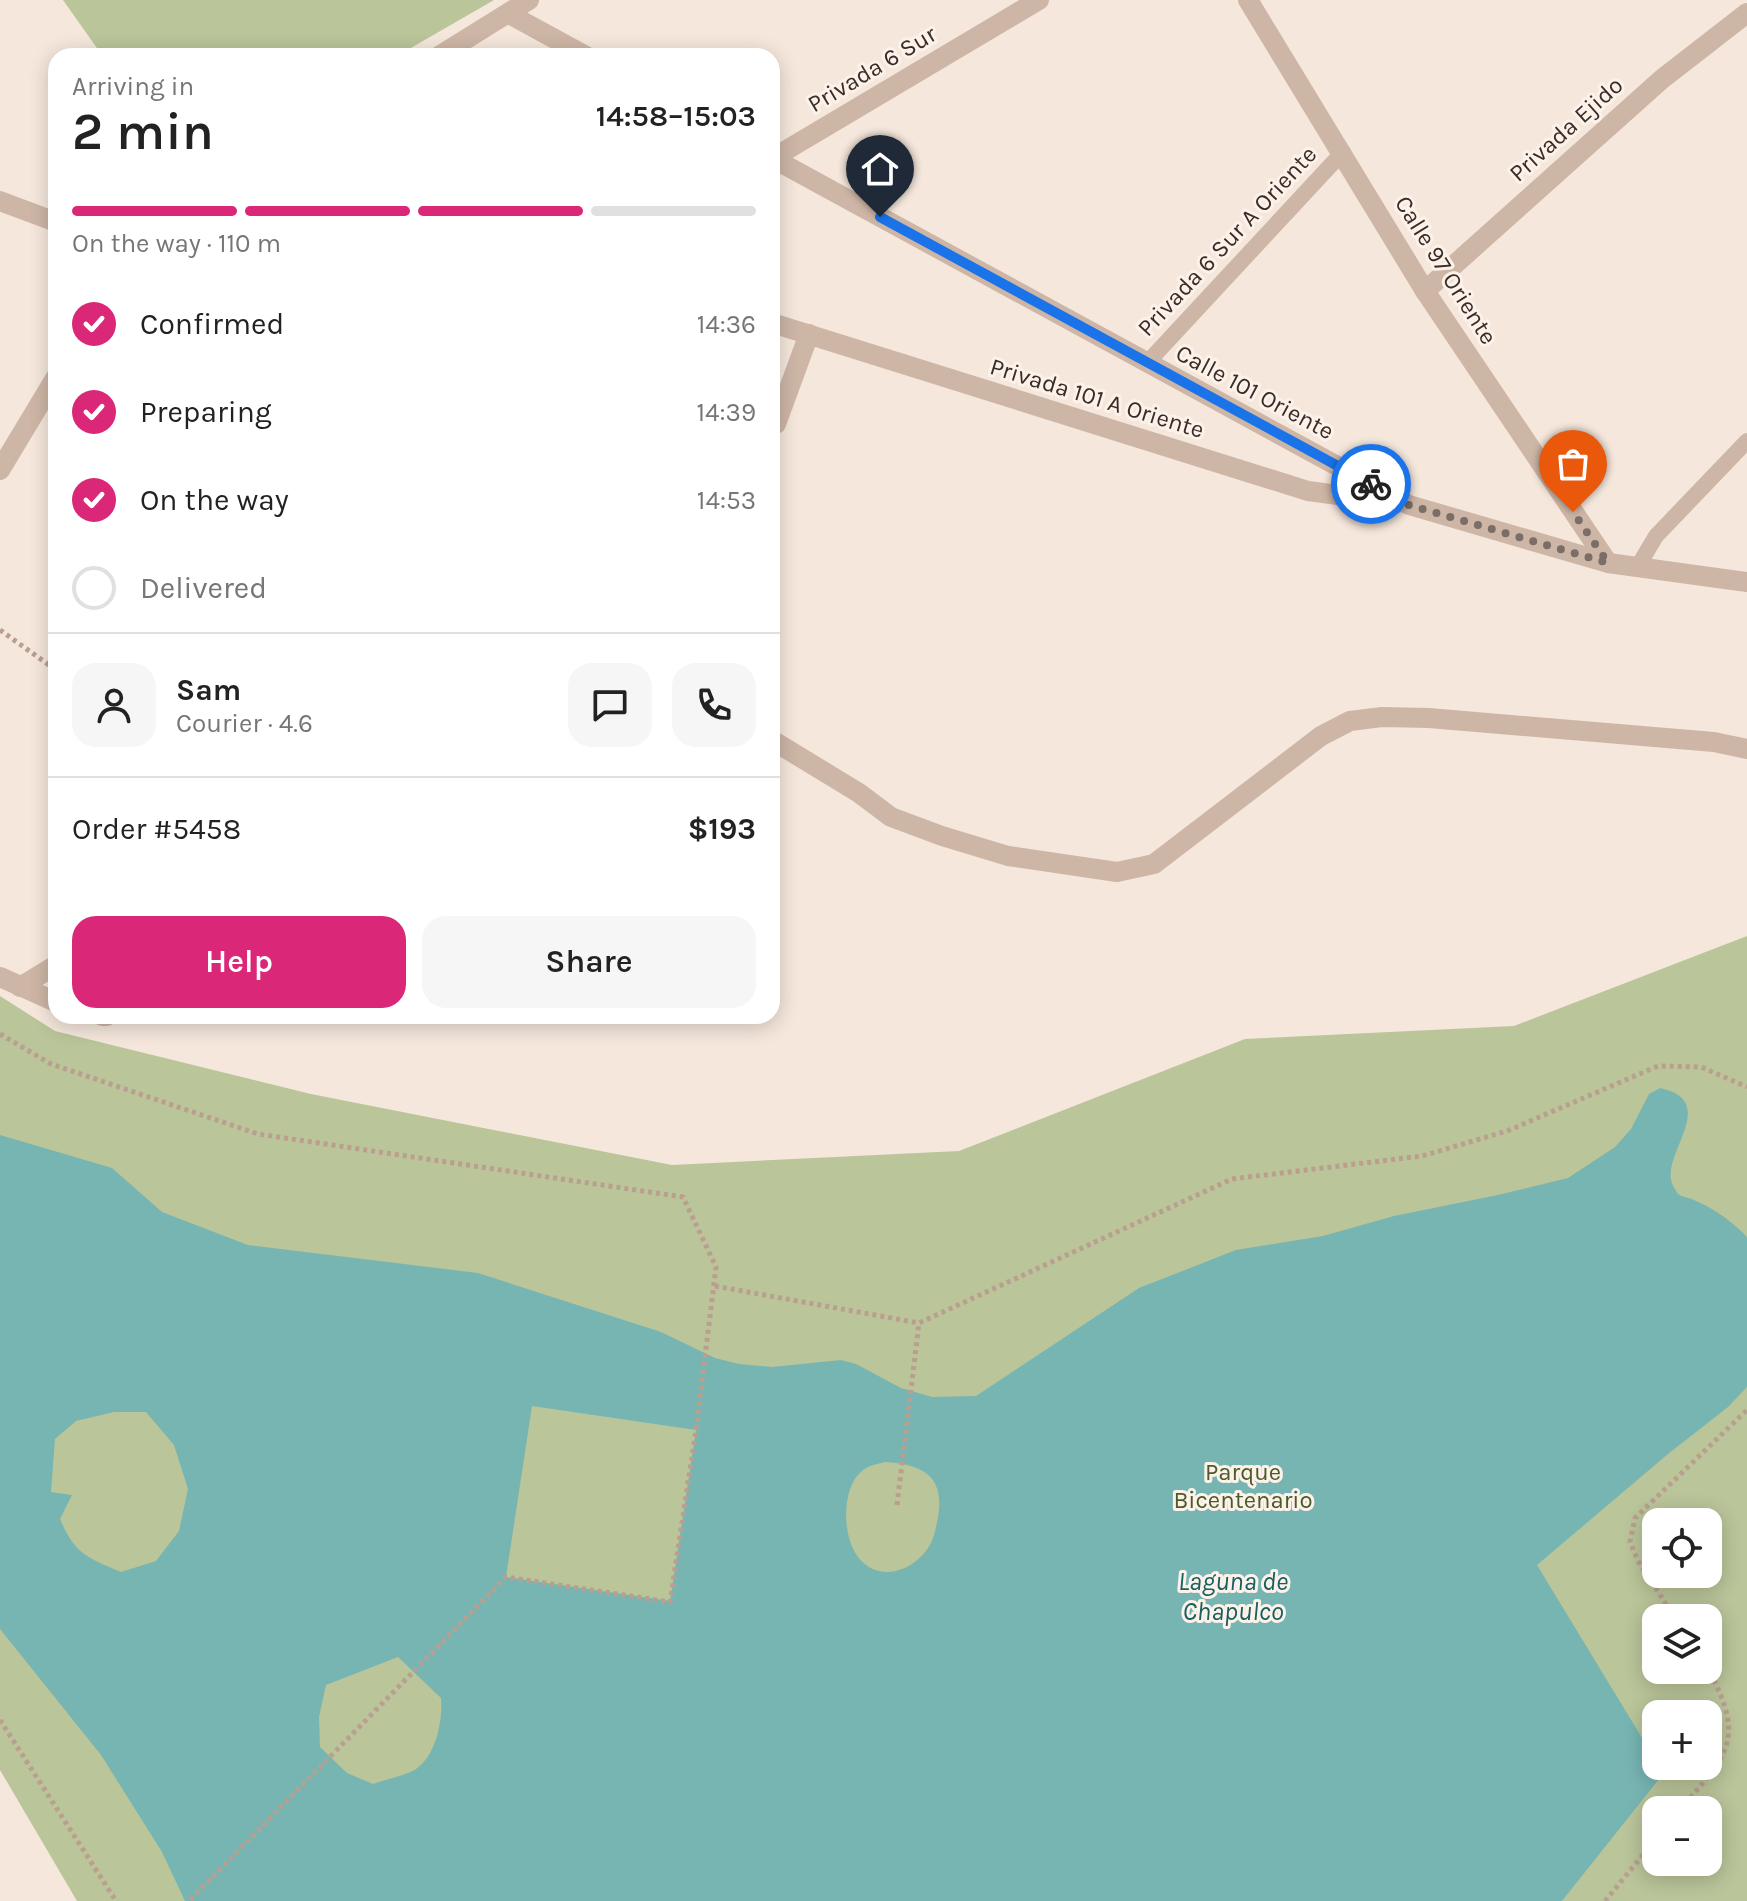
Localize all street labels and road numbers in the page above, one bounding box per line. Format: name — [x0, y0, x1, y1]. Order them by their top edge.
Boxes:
street label: Privada 6 Sur — [803, 20, 941, 118]
street label: Privada Ejido — [1503, 71, 1629, 187]
street label: Privada 6 Sur A Oriente — [1132, 140, 1322, 342]
street label: Calle 97 Oriente — [1389, 191, 1503, 349]
street label: Calle 101 Oriente — [1171, 339, 1339, 445]
street label: Privada 101 A Oriente — [987, 352, 1207, 444]

